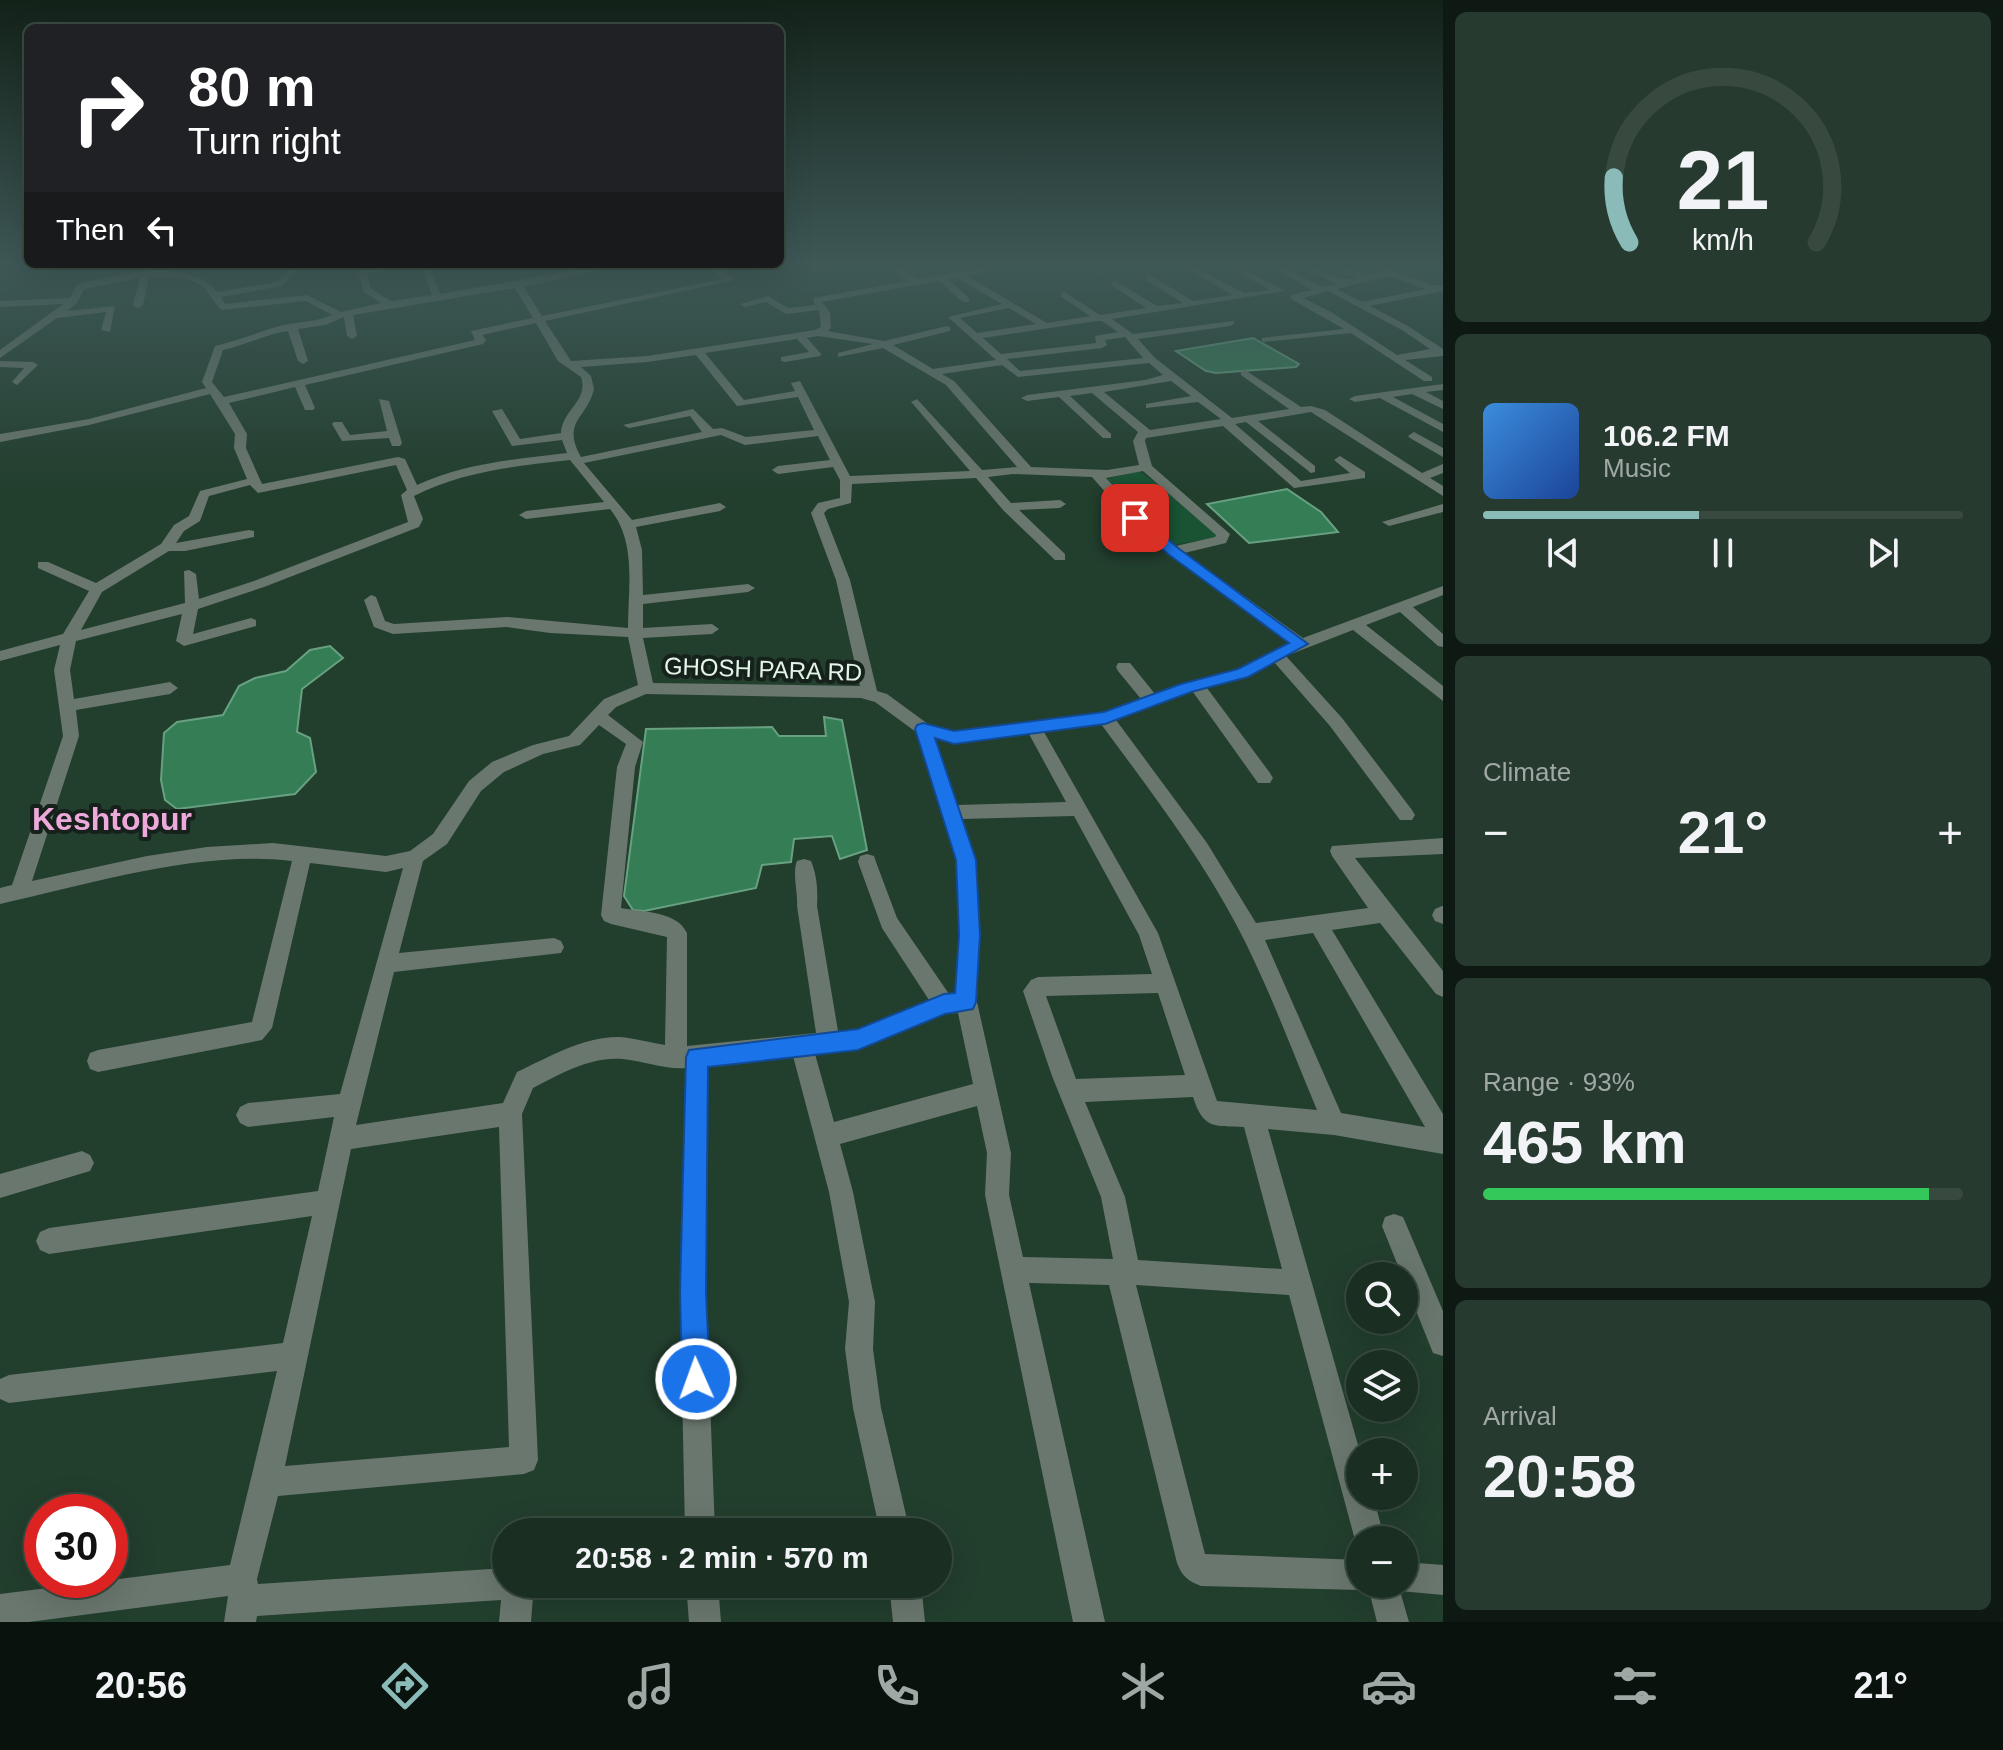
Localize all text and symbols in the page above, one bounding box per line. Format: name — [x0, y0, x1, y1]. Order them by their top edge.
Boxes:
text: 80 m — [188, 55, 316, 118]
icon: right — [56, 56, 160, 160]
text: Turn right — [188, 121, 341, 162]
text: 21 — [1677, 134, 1769, 227]
icon: left — [140, 208, 184, 252]
text: Then — [56, 213, 124, 246]
text: km/h — [1692, 224, 1754, 256]
text: 106.2 FM — [1603, 419, 1730, 452]
text: Music — [1603, 453, 1671, 483]
pin — [1101, 484, 1169, 552]
icon: arrive — [1113, 496, 1157, 540]
icon: previous — [1541, 531, 1585, 575]
icon: pause — [1701, 531, 1745, 575]
icon: next — [1861, 531, 1905, 575]
street label: GHOSH PARA RD — [663, 652, 863, 686]
text: Climate — [1483, 757, 1571, 787]
text: 21° — [1678, 799, 1768, 866]
district label: Keshtopur — [32, 801, 192, 837]
text: − — [1483, 808, 1509, 857]
text: + — [1937, 808, 1963, 857]
text: Range · 93% — [1483, 1067, 1635, 1097]
text: 465 km — [1483, 1109, 1687, 1176]
map controls — [1346, 1262, 1418, 1598]
button: search — [1346, 1262, 1418, 1334]
position arrow — [654, 1337, 738, 1421]
button: layers — [1346, 1350, 1418, 1422]
text: Arrival — [1483, 1401, 1557, 1431]
button: + — [1346, 1438, 1418, 1510]
text: 20:58 — [1483, 1443, 1636, 1510]
speed limit sign: 30 — [24, 1494, 128, 1598]
button: − — [1346, 1526, 1418, 1598]
text: 20:58 · 2 min · 570 m — [575, 1541, 869, 1574]
icon: directions — [377, 1658, 433, 1714]
icon: music — [623, 1658, 679, 1714]
icon: phone — [869, 1658, 925, 1714]
icon: climate — [1115, 1658, 1171, 1714]
icon: car — [1361, 1658, 1417, 1714]
icon: filters — [1607, 1658, 1663, 1714]
text: 20:56 — [95, 1665, 187, 1706]
text: 21° — [1853, 1665, 1908, 1706]

